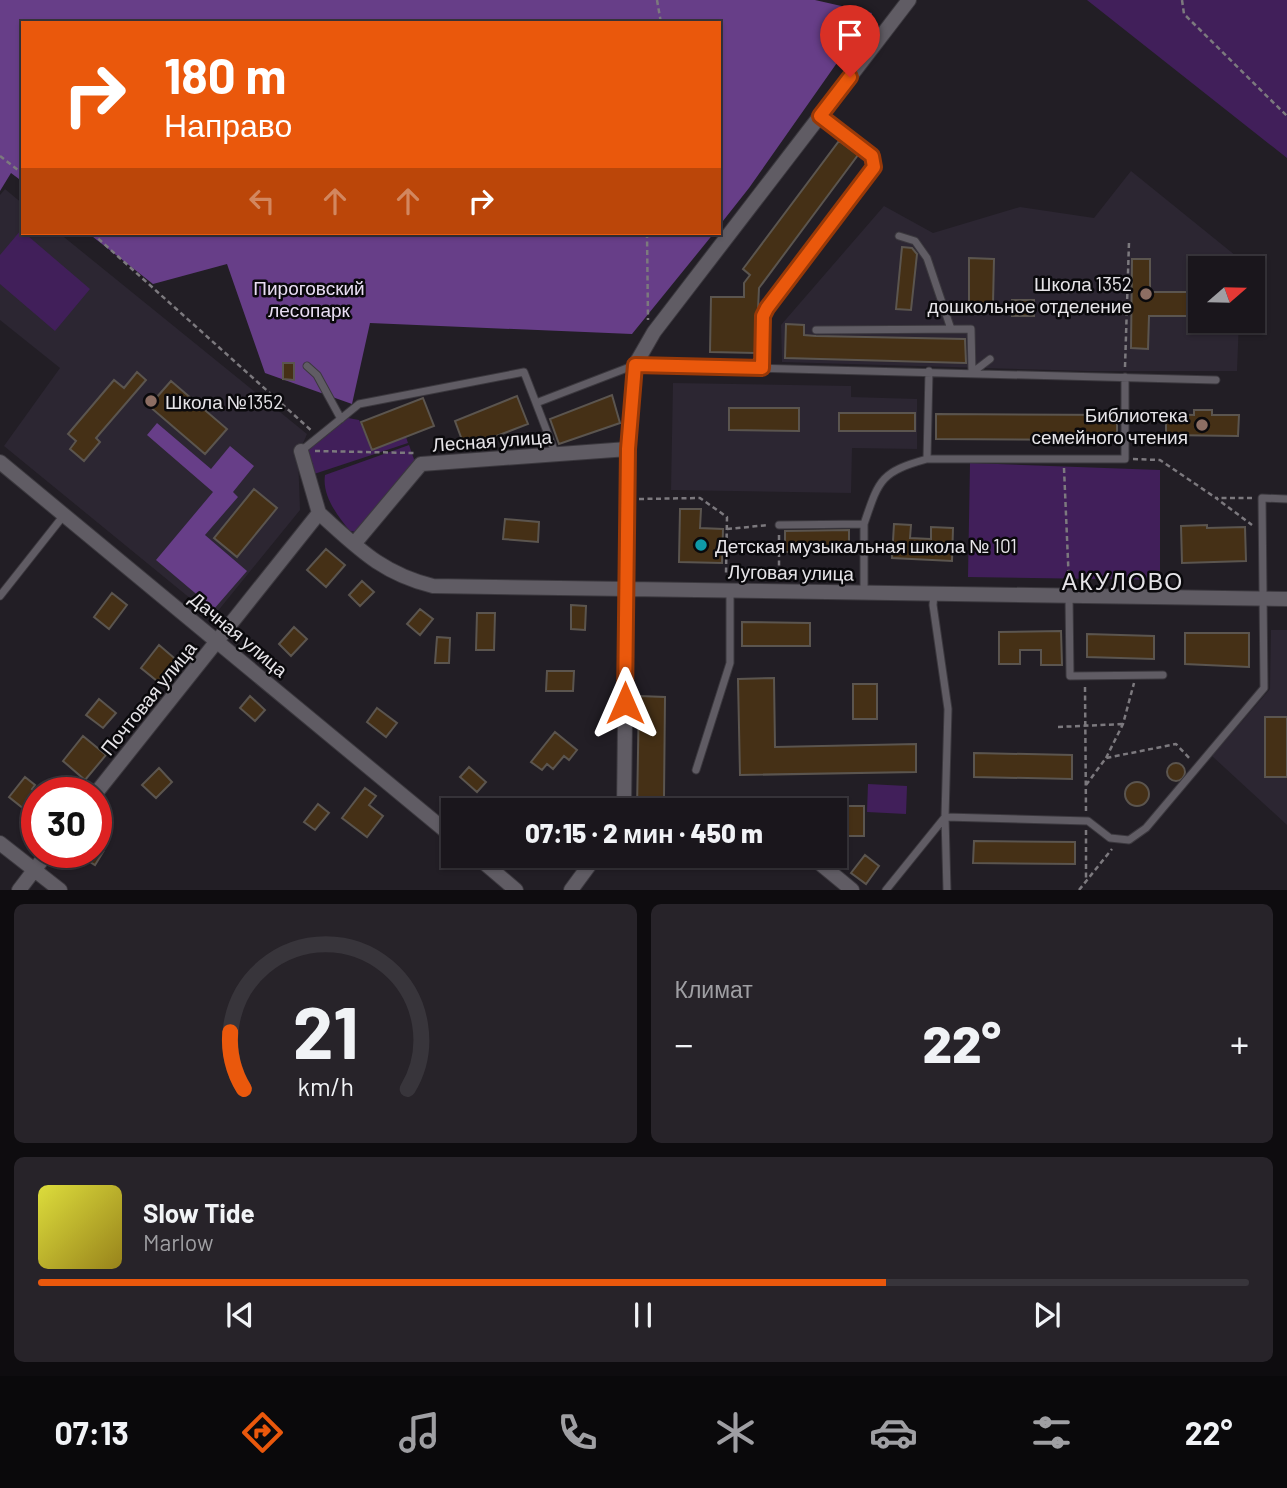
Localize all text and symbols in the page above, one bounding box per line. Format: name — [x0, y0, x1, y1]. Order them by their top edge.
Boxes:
pin — [820, 5, 880, 77]
icon: arrive — [831, 16, 869, 54]
text: 180 m — [164, 45, 287, 104]
icon: right — [49, 49, 140, 140]
text: Направо — [164, 105, 292, 143]
icon: left — [243, 182, 281, 220]
icon: ahead — [316, 182, 354, 220]
icon: ahead — [389, 182, 427, 220]
icon: right — [462, 182, 500, 220]
north arrow — [1188, 256, 1265, 332]
map controls — [1188, 256, 1265, 333]
place label: Школа 1352 дошкольное отделение — [927, 272, 1132, 317]
park label: Пироговский лесопарк — [253, 276, 365, 321]
marker: Школа 1352 дошкольное отделение — [1138, 286, 1154, 302]
place label: Школа №1352 — [165, 390, 283, 413]
marker: Школа №1352 — [143, 393, 159, 409]
place label: Библиотека семейного чтения — [1031, 403, 1188, 448]
marker: Библиотека семейного чтения — [1194, 417, 1210, 433]
street label: Лесная улица — [431, 424, 553, 456]
place label: Детская музыкальная школа № 101 — [715, 534, 1017, 557]
marker: Детская музыкальная школа № 101 — [693, 537, 709, 553]
street label: Луговая улица — [728, 559, 855, 585]
district label: АКУЛОВО — [1062, 567, 1184, 595]
street label: Дачная улица — [186, 587, 293, 682]
street label: Почтовая улица — [95, 636, 201, 759]
position arrow — [588, 666, 662, 740]
speed limit sign: 30 — [21, 777, 112, 868]
text: 07:15 · 2 мин · 450 m — [525, 817, 763, 848]
text: Климат — [675, 975, 753, 1003]
text: 21 — [292, 987, 358, 1075]
text: 22° — [922, 1011, 1001, 1073]
text: − — [675, 1020, 694, 1066]
text: + — [1230, 1020, 1249, 1066]
text: km/h — [297, 1071, 354, 1101]
text: Slow Tide — [143, 1197, 255, 1228]
text: Marlow — [143, 1228, 214, 1256]
icon: previous — [221, 1296, 259, 1334]
icon: pause — [624, 1296, 662, 1334]
icon: next — [1028, 1296, 1066, 1334]
icon: directions — [238, 1408, 287, 1457]
icon: music — [395, 1408, 444, 1457]
icon: phone — [553, 1408, 602, 1457]
icon: climate — [711, 1408, 760, 1457]
icon: car — [869, 1408, 918, 1457]
icon: filters — [1027, 1408, 1076, 1457]
text: 07:13 — [54, 1413, 129, 1451]
text: 22° — [1185, 1413, 1233, 1451]

